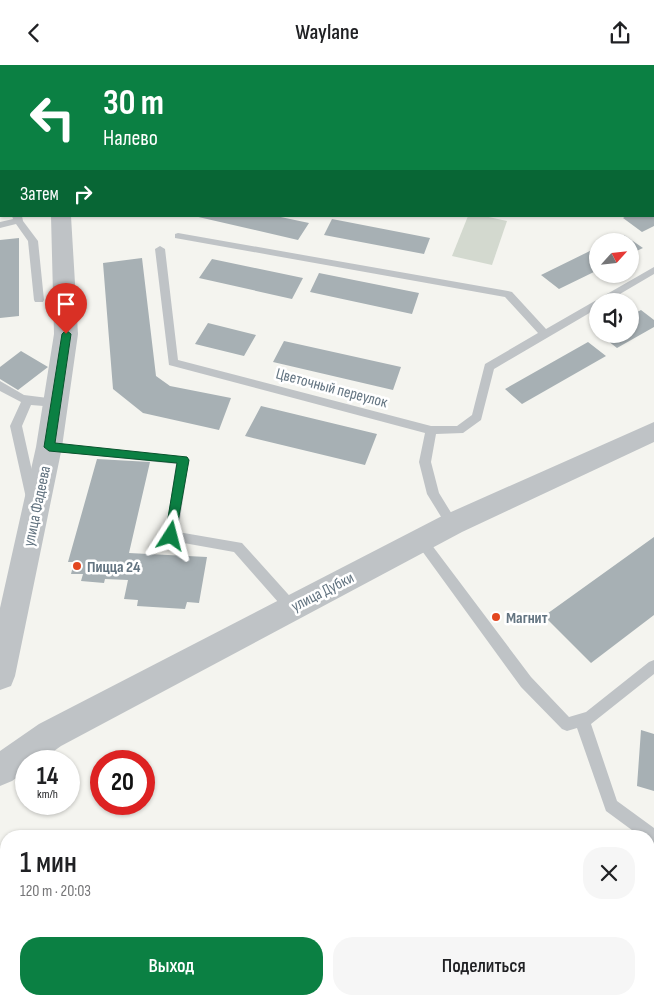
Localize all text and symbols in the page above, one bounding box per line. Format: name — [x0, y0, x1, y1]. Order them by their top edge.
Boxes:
icon: back — [20, 19, 48, 47]
text: Waylane — [295, 19, 359, 46]
icon: share — [606, 19, 634, 47]
text: 30 m — [103, 82, 164, 125]
icon: left — [20, 85, 85, 150]
text: Налево — [103, 125, 158, 152]
icon: right — [69, 180, 97, 208]
text: Затем — [20, 183, 59, 206]
north arrow — [589, 233, 639, 283]
map controls — [589, 233, 639, 343]
pin — [45, 283, 87, 334]
icon: arrive — [52, 290, 80, 318]
button: sound — [589, 293, 639, 343]
street label: Цветочный переулок — [274, 364, 390, 413]
street label: улица Фадеева — [20, 464, 55, 548]
position arrow — [144, 509, 196, 561]
place label: Пицца 24 — [87, 558, 141, 577]
marker: Пицца 24 — [71, 560, 83, 572]
street label: улица Дубки — [288, 569, 357, 616]
place label: Магнит — [506, 609, 548, 628]
marker: Магнит — [490, 611, 502, 623]
speed limit sign: 20 — [90, 750, 155, 815]
text: 14 — [37, 761, 58, 792]
text: km/h — [37, 787, 58, 802]
text: 1 мин — [20, 845, 77, 881]
button: close — [583, 847, 635, 899]
text: 120 m · 20:03 — [20, 882, 91, 901]
button: Выход — [20, 937, 323, 995]
button: Поделиться — [333, 937, 635, 995]

